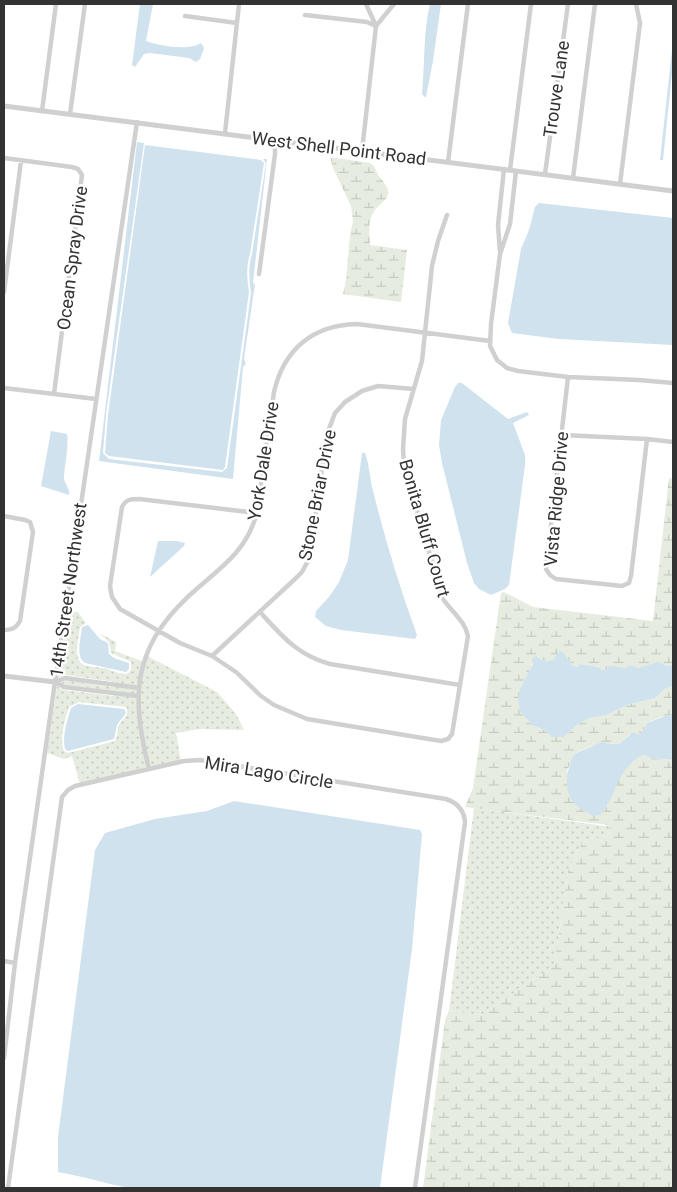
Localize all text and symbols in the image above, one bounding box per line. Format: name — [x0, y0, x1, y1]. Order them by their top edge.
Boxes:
street label: Trouve Lane — [539, 39, 573, 139]
street label: West Shell Point Road — [251, 127, 427, 169]
street label: Ocean Spray Drive — [53, 185, 91, 331]
street label: York Dale Drive — [243, 400, 283, 522]
street label: Stone Briar Drive — [294, 428, 340, 562]
street label: Vista Ridge Drive — [540, 431, 572, 567]
street label: Bonita Bluff Court — [395, 456, 455, 600]
street label: 14th Street Northwest — [45, 501, 91, 679]
street label: Mira Lago Circle — [203, 751, 335, 793]

